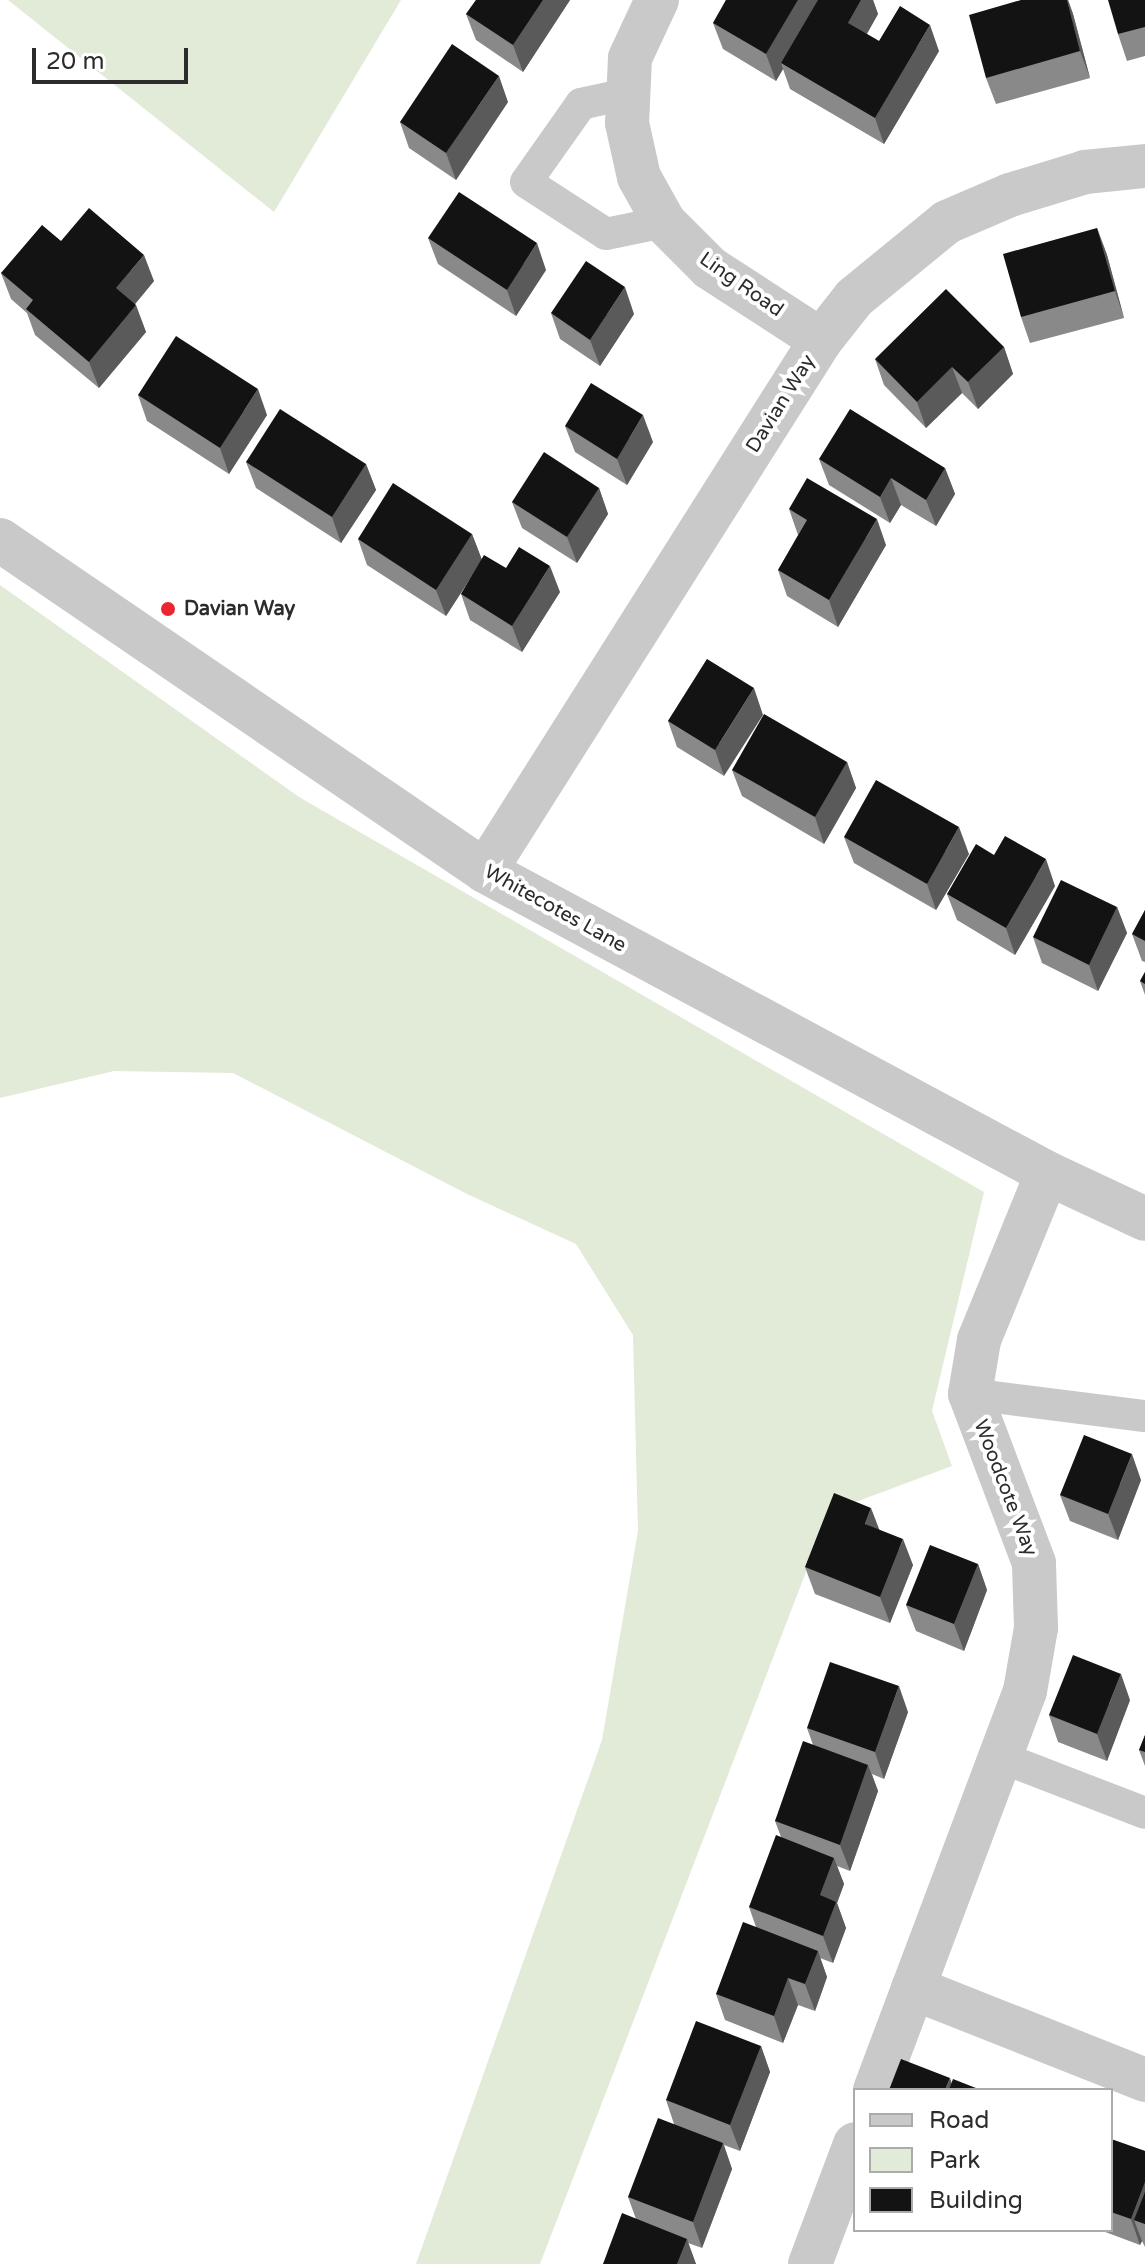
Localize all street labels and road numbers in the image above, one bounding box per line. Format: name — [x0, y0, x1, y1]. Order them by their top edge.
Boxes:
street label: Ling Road — [694, 247, 788, 323]
street label: Davian Way — [741, 350, 821, 458]
street label: Whitecotes Lane — [480, 860, 630, 958]
street label: Woodcote Way — [968, 1416, 1042, 1560]

